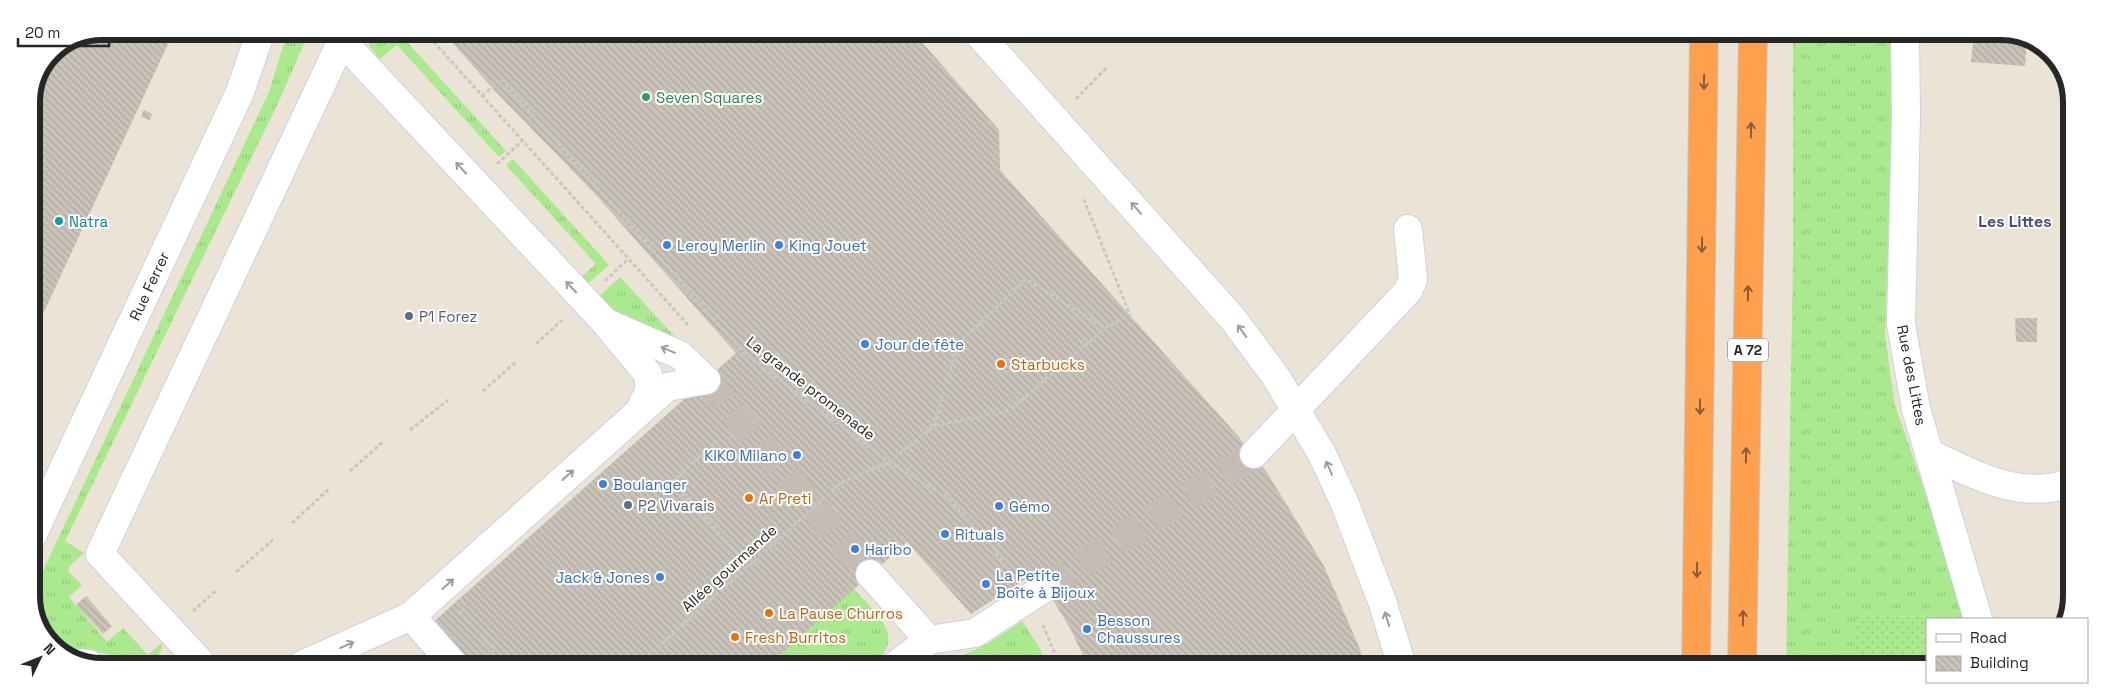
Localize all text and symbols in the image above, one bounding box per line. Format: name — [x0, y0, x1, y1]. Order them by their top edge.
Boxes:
scale bar — [18, 15, 109, 47]
text: 20 m — [25, 23, 60, 42]
one-way arrow — [1699, 74, 1709, 90]
place label: Seven Squares — [656, 88, 762, 107]
marker: Seven Squares — [640, 91, 652, 103]
one-way arrow — [1746, 122, 1756, 138]
one-way arrow — [455, 161, 467, 174]
one-way arrow — [1130, 201, 1142, 214]
district label: Les Littes — [1978, 211, 2052, 232]
place label: Natra — [69, 212, 108, 231]
marker: Natra — [53, 215, 65, 227]
place label: Leroy Merlin — [677, 236, 766, 255]
place label: King Jouet — [789, 236, 867, 255]
one-way arrow — [1697, 236, 1706, 252]
marker: Leroy Merlin — [661, 239, 673, 251]
marker: King Jouet — [773, 239, 785, 251]
street label: Rue Ferrer — [125, 248, 173, 323]
one-way arrow — [565, 280, 577, 293]
one-way arrow — [1744, 285, 1753, 301]
place label: P1 Forez — [419, 307, 477, 326]
marker: P1 Forez — [403, 310, 415, 322]
street label: Rue des Littes — [1893, 323, 1931, 427]
one-way arrow — [1237, 324, 1247, 338]
street label: La grande promenade — [743, 332, 879, 444]
place label: Jour de fête — [875, 335, 964, 354]
marker: Jour de fête — [859, 338, 871, 350]
road number: A 72 — [1728, 338, 1768, 362]
one-way arrow — [661, 344, 676, 354]
place label: Starbucks — [1011, 355, 1085, 374]
marker: Starbucks — [995, 358, 1007, 370]
one-way arrow — [1695, 399, 1704, 415]
place label: KIKO Milano — [704, 446, 787, 465]
one-way arrow — [1741, 447, 1751, 464]
marker: KIKO Milano — [791, 449, 803, 461]
one-way arrow — [1323, 461, 1333, 476]
one-way arrow — [561, 469, 574, 481]
place label: Boulanger — [613, 475, 687, 494]
marker: Boulanger — [597, 478, 609, 490]
place label: Ar Preti — [759, 489, 812, 508]
marker: Ar Preti — [743, 492, 755, 504]
place label: P2 Vivarais — [638, 496, 715, 515]
place label: Gémo — [1009, 497, 1050, 516]
marker: P2 Vivarais — [622, 499, 634, 511]
marker: Gémo — [993, 500, 1005, 512]
street label: Allée gourmande — [678, 520, 781, 616]
place label: Rituals — [955, 525, 1005, 544]
marker: Rituals — [939, 528, 951, 540]
place label: Haribo — [865, 540, 912, 559]
marker: Haribo — [849, 543, 861, 555]
one-way arrow — [1693, 561, 1702, 577]
place label: La Petite Boîte à Bijoux — [996, 566, 1095, 602]
place label: Jack & Jones — [555, 568, 650, 587]
marker: Jack & Jones — [654, 571, 666, 583]
one-way arrow — [441, 578, 454, 589]
marker: La Petite Boîte à Bijoux — [980, 578, 992, 590]
place label: La Pause Churros — [779, 604, 903, 623]
marker: La Pause Churros — [763, 607, 775, 619]
one-way arrow — [1738, 610, 1748, 626]
place label: Besson Chaussures — [1097, 611, 1181, 647]
one-way arrow — [1382, 612, 1392, 628]
legend — [1926, 618, 2088, 683]
marker: Besson Chaussures — [1081, 623, 1093, 635]
place label: Fresh Burritos — [745, 628, 846, 647]
text: Road — [1970, 628, 2007, 647]
marker: Fresh Burritos — [729, 631, 741, 643]
north arrow — [15, 633, 65, 683]
one-way arrow — [339, 639, 354, 649]
text: N — [40, 640, 59, 659]
text: Building — [1970, 653, 2029, 672]

